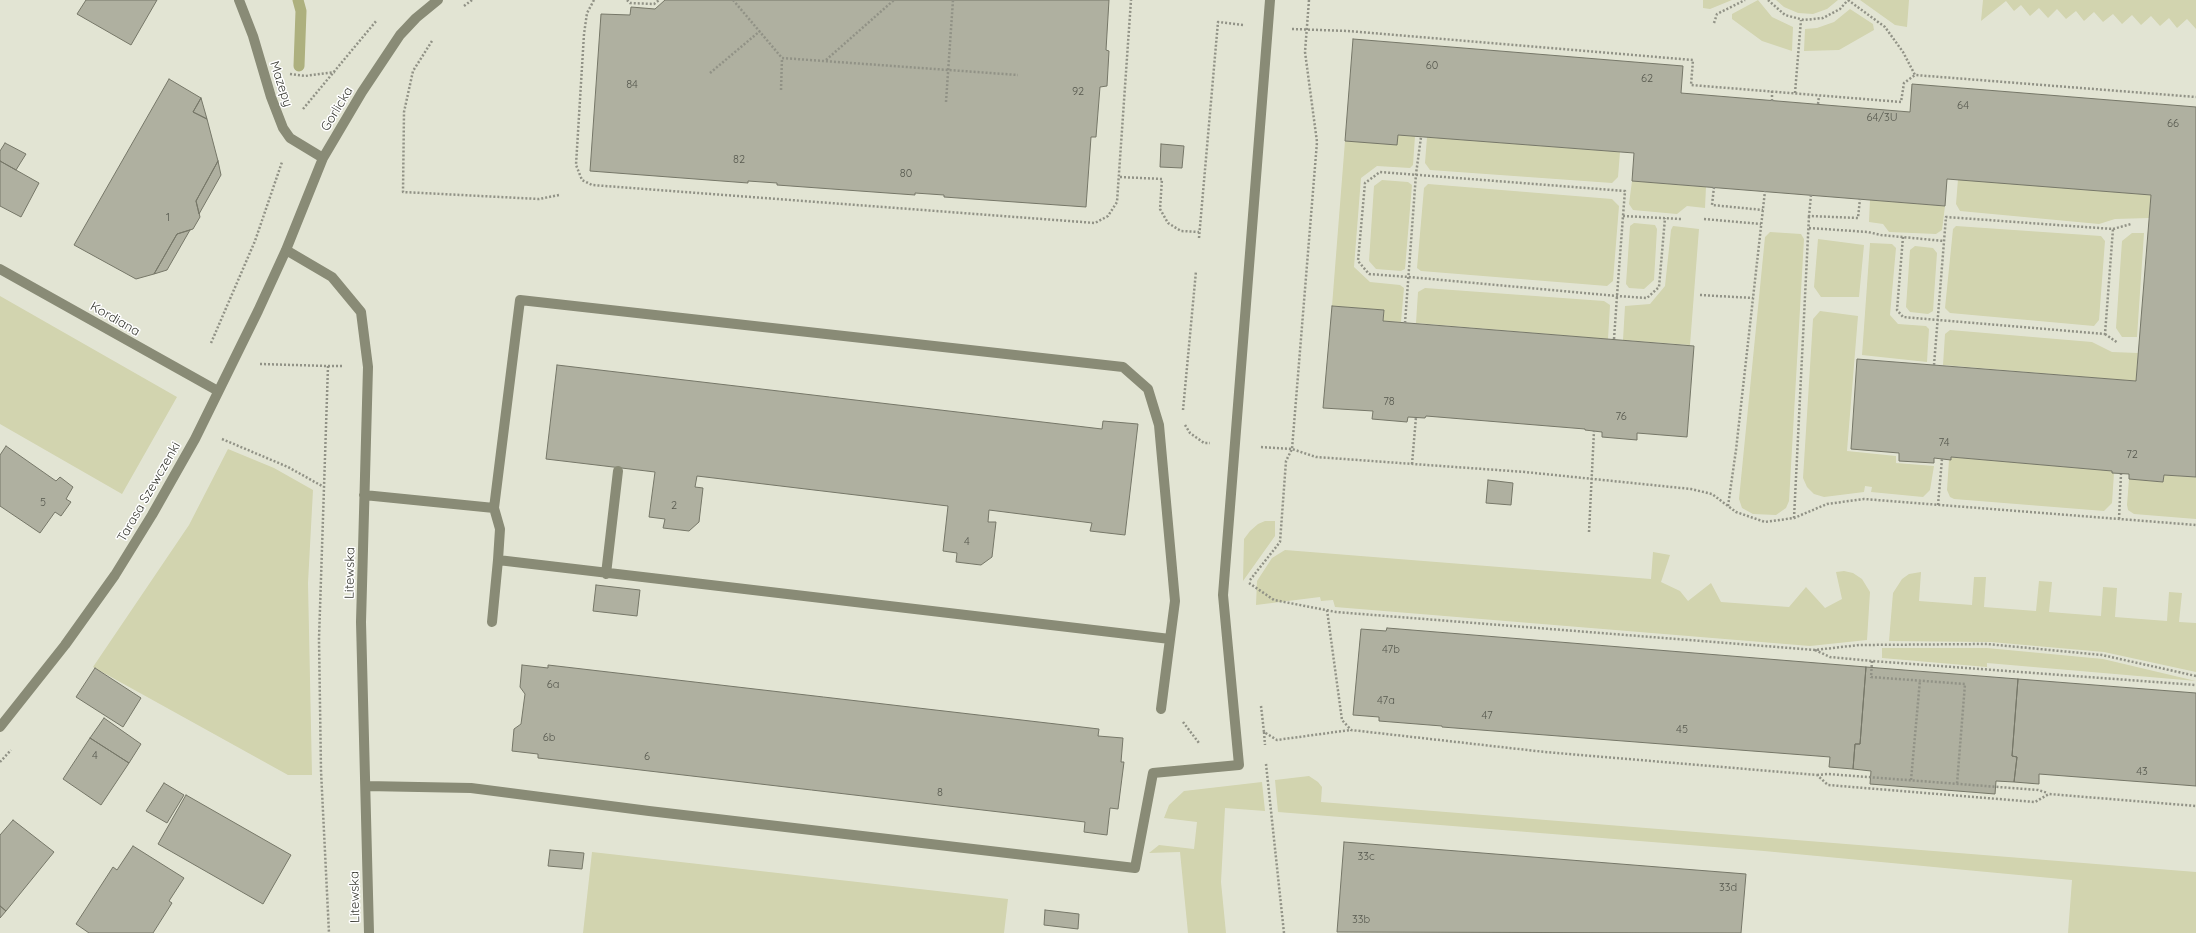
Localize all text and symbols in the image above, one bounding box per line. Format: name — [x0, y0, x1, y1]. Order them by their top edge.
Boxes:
street label: Mazepy — [266, 59, 296, 109]
house number: 60 — [1426, 59, 1438, 73]
house number: 62 — [1641, 72, 1653, 86]
house number: 84 — [626, 78, 638, 92]
street label: Gorlicka — [318, 84, 356, 134]
house number: 92 — [1072, 85, 1084, 99]
house number: 64 — [1957, 99, 1969, 113]
house number: 64/3U — [1866, 111, 1898, 125]
house number: 66 — [2167, 117, 2179, 131]
house number: 82 — [733, 153, 745, 167]
house number: 80 — [900, 167, 912, 181]
house number: 1 — [166, 211, 170, 225]
street label: Kordiana — [87, 298, 143, 340]
house number: 78 — [1383, 395, 1395, 409]
house number: 76 — [1615, 410, 1627, 424]
house number: 74 — [1939, 436, 1949, 450]
street label: Tarasa Szewczenki — [114, 439, 184, 545]
house number: 72 — [2126, 448, 2138, 462]
house number: 5 — [40, 496, 46, 510]
house number: 2 — [671, 499, 677, 513]
house number: 4 — [964, 535, 970, 549]
street label: Litewska — [342, 547, 358, 599]
house number: 47b — [1382, 643, 1400, 657]
house number: 6a — [547, 678, 559, 692]
house number: 47a — [1377, 694, 1395, 708]
house number: 47 — [1481, 709, 1493, 723]
house number: 45 — [1676, 723, 1688, 737]
house number: 6b — [543, 731, 555, 745]
house number: 4 — [92, 749, 98, 763]
house number: 6 — [644, 750, 650, 764]
house number: 43 — [2136, 765, 2148, 779]
house number: 8 — [937, 786, 943, 800]
house number: 33c — [1357, 850, 1375, 864]
street label: Litewska — [347, 871, 363, 923]
house number: 33d — [1719, 881, 1737, 895]
house number: 33b — [1352, 913, 1370, 927]

